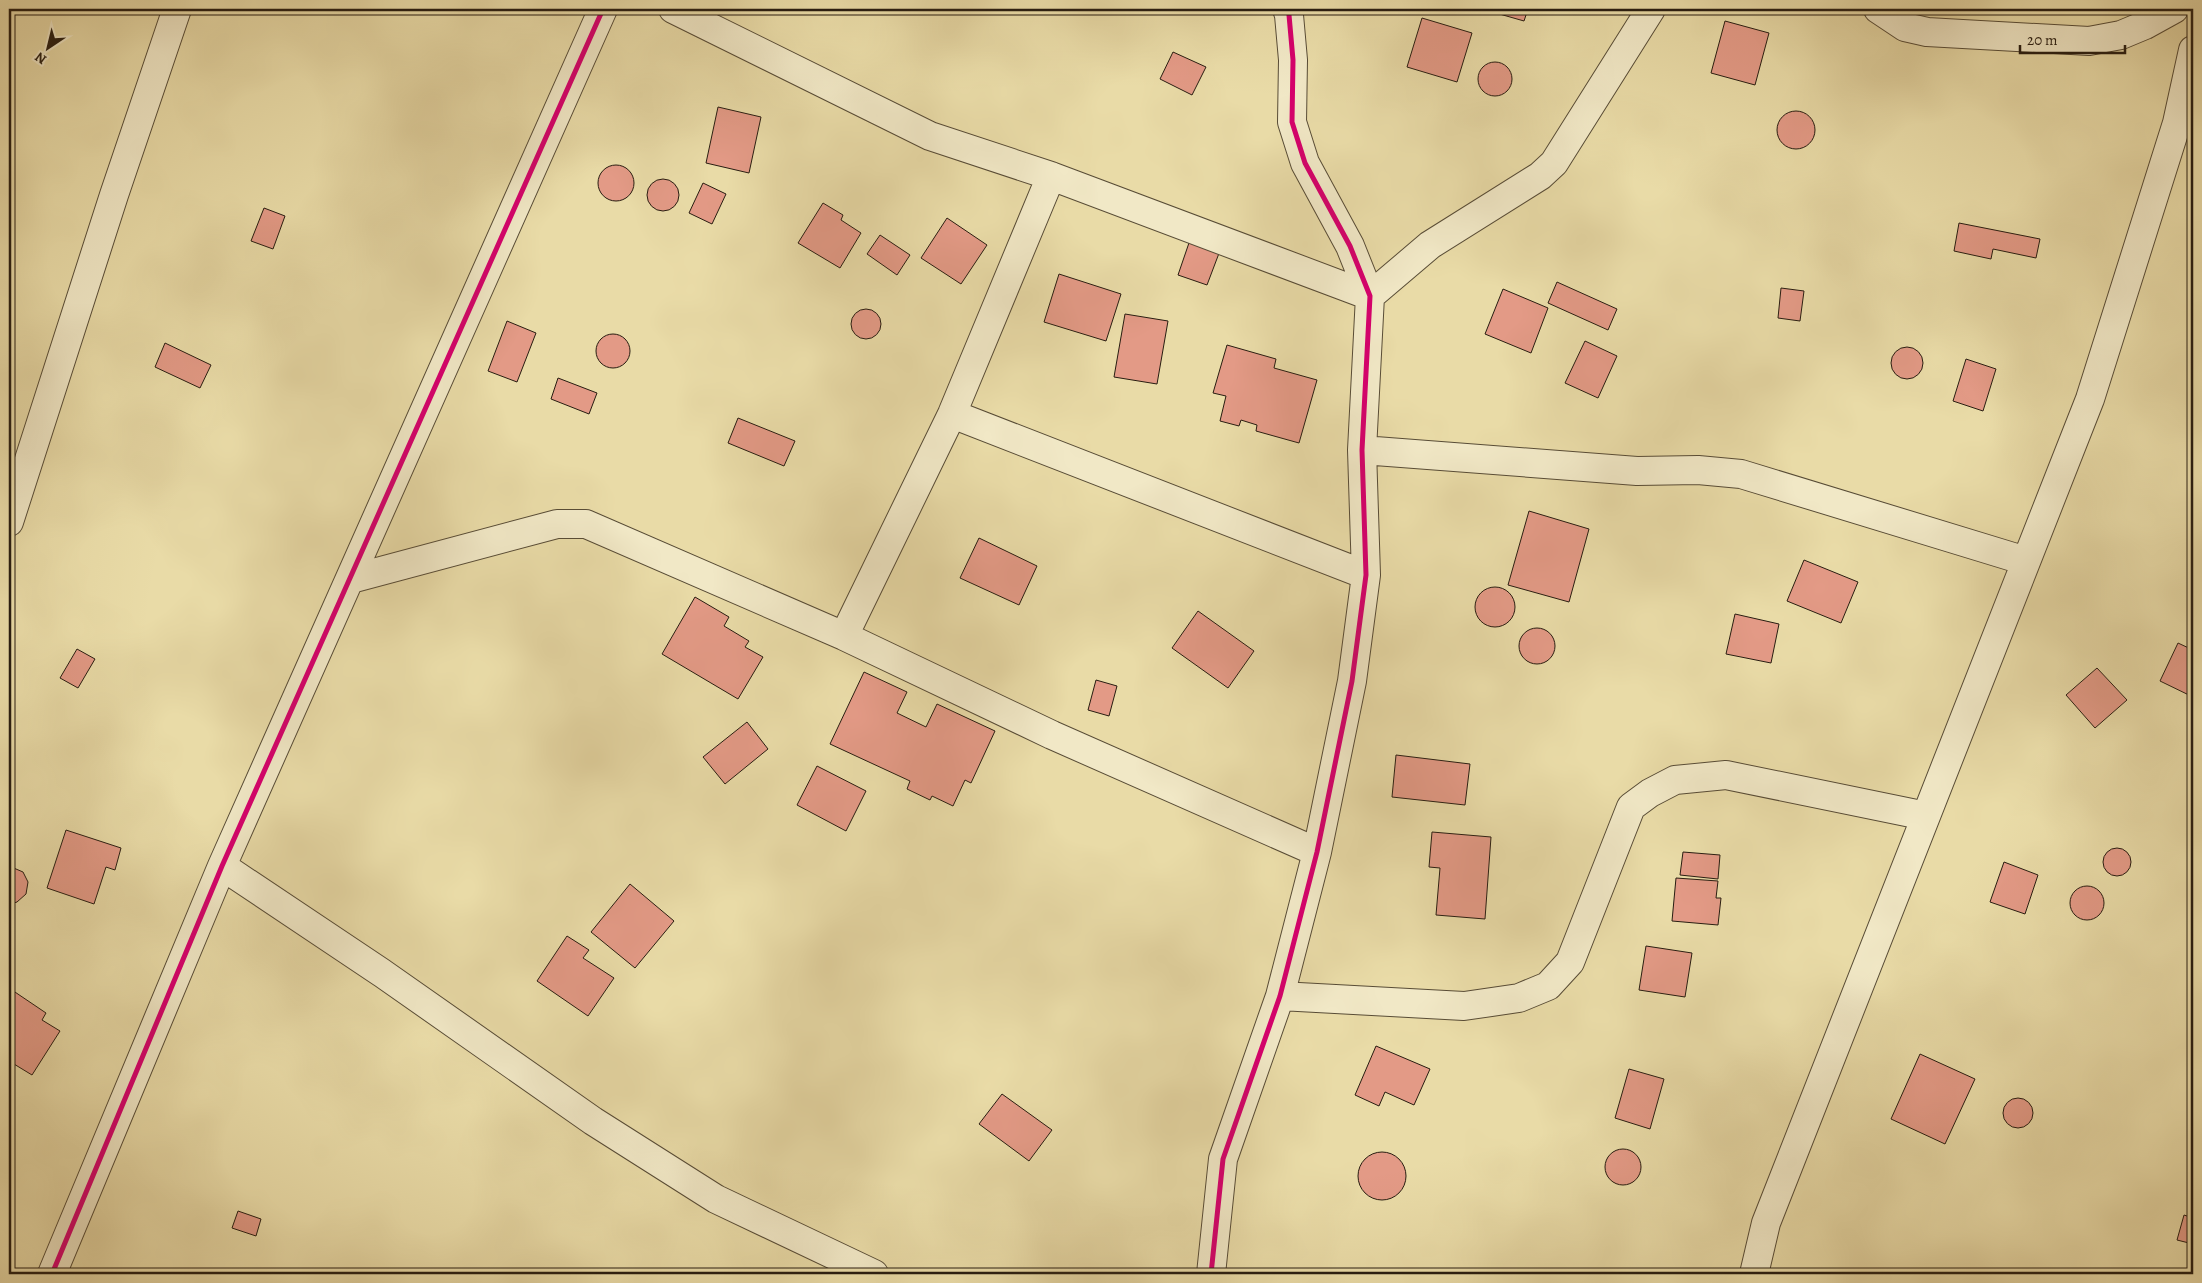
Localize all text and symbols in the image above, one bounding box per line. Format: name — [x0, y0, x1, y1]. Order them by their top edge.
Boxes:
north arrow — [22, 22, 72, 72]
scale bar — [2020, 22, 2124, 54]
text: 20 m — [2027, 30, 2058, 50]
text: N — [31, 48, 50, 69]

